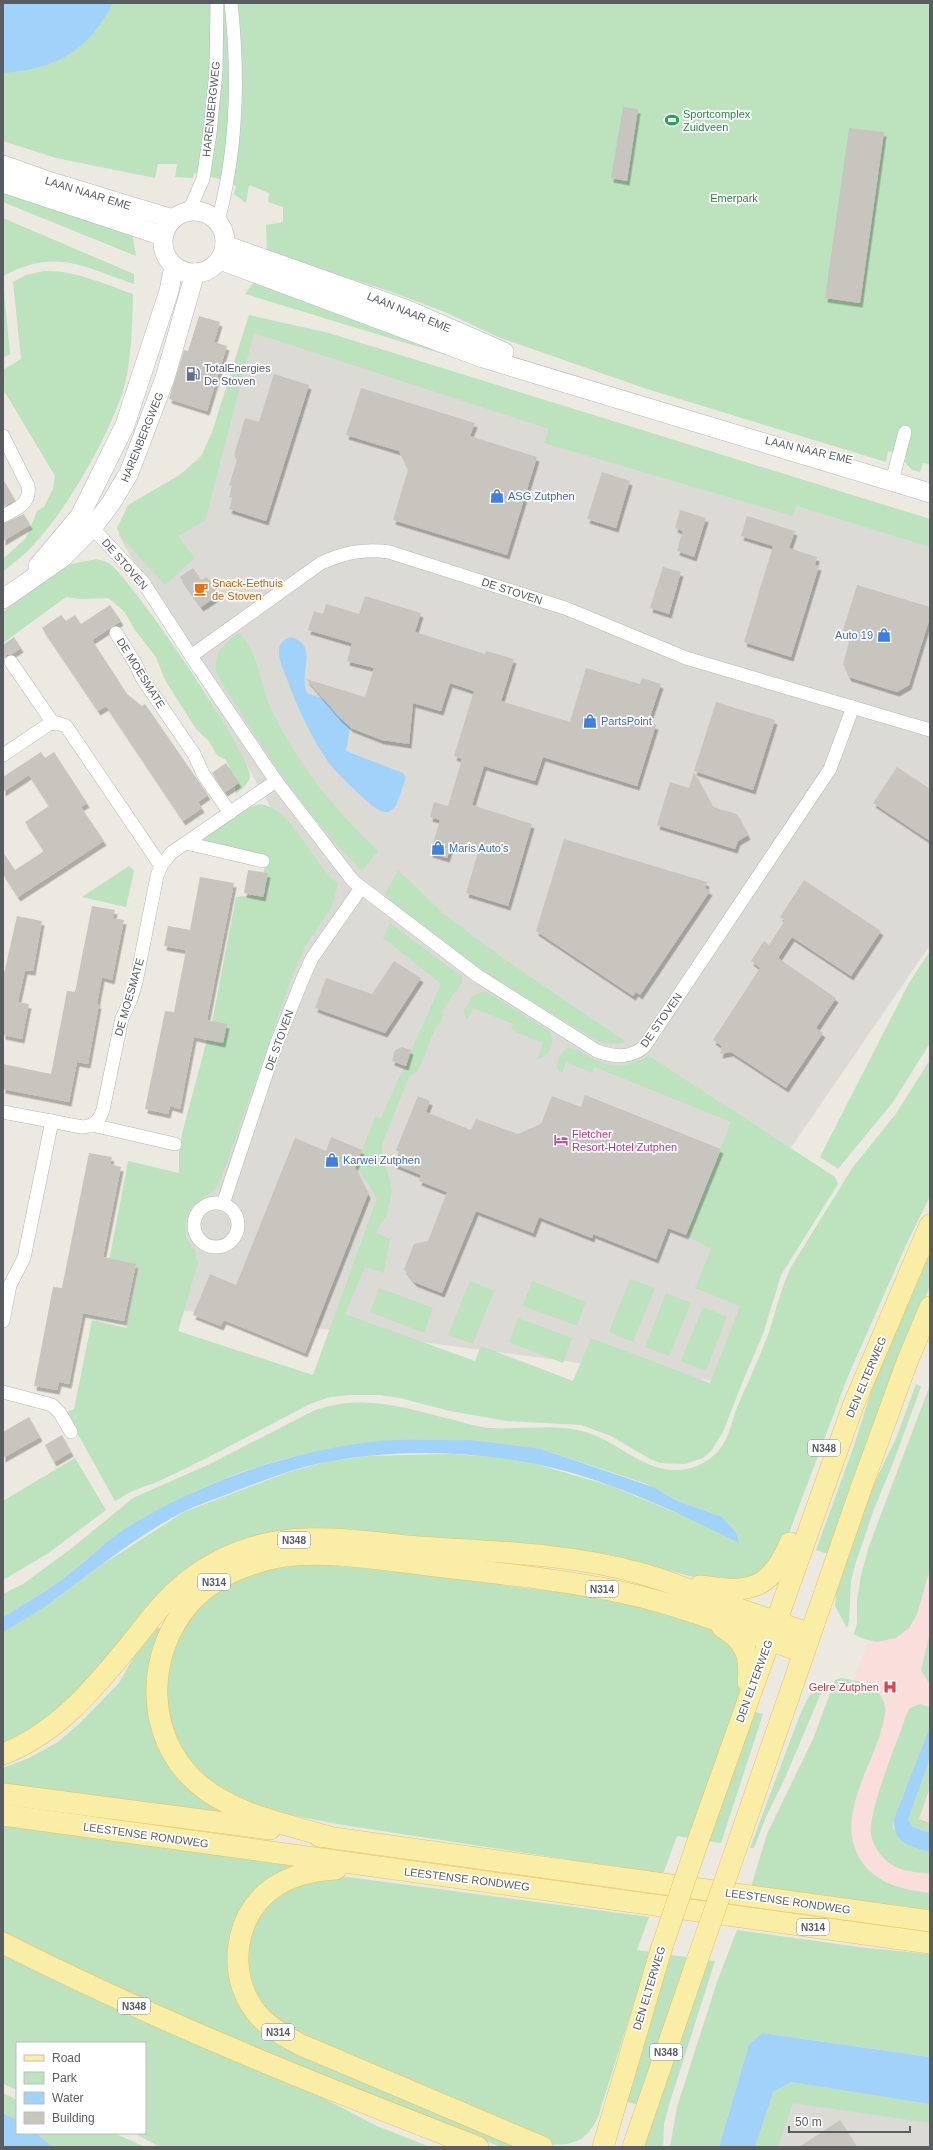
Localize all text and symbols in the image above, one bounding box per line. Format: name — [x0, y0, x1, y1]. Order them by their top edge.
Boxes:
street label: HARENBERGWEG — [200, 61, 222, 157]
place label: Sportcomplex Zuidveen — [683, 108, 751, 133]
sports icon: Sportcomplex Zuidveen — [664, 112, 680, 128]
street label: LAAN NAAR EME — [44, 174, 132, 212]
park label: Emerpark — [710, 192, 758, 204]
street label: LAAN NAAR EME — [365, 290, 453, 334]
place label: TotalEnergies De Stoven — [204, 362, 271, 387]
fuel station icon: TotalEnergies De Stoven — [185, 366, 201, 382]
street label: HARENBERGWEG — [118, 390, 166, 484]
street label: LAAN NAAR EME — [764, 434, 854, 466]
shop icon: ASG Zutphen — [489, 488, 505, 504]
place label: ASG Zutphen — [508, 490, 575, 502]
street label: DE STOVEN — [100, 536, 150, 592]
street label: DE STOVEN — [480, 576, 544, 607]
place label: Snack-Eethuis de Stoven — [212, 577, 283, 602]
cafe icon: Snack-Eethuis de Stoven — [193, 581, 209, 597]
shop icon: Auto 19 — [876, 627, 892, 643]
place label: Auto 19 — [835, 629, 873, 641]
street label: DE MOESMATE — [115, 636, 167, 710]
shop icon: PartsPoint — [582, 713, 598, 729]
place label: PartsPoint — [601, 715, 652, 727]
shop icon: Maris Auto's — [430, 840, 446, 856]
place label: Maris Auto's — [449, 842, 509, 854]
street label: DE MOESMATE — [112, 957, 146, 1037]
street label: DE STOVEN — [638, 991, 684, 1049]
street label: DE STOVEN — [263, 1008, 295, 1072]
place label: Fletcher Resort-Hotel Zutphen — [572, 1128, 677, 1153]
hotel icon: Fletcher Resort-Hotel Zutphen — [553, 1132, 569, 1148]
shop icon: Karwei Zutphen — [324, 1152, 340, 1168]
place label: Karwei Zutphen — [343, 1154, 420, 1166]
street label: DEN ELTERWEG — [843, 1335, 889, 1419]
road number: N348 — [808, 1440, 840, 1456]
road number: N348 — [278, 1532, 310, 1548]
road number: N314 — [198, 1574, 230, 1590]
road number: N314 — [586, 1581, 618, 1597]
street label: DEN ELTERWEG — [733, 1638, 775, 1724]
hospital icon: Gelre Zutphen — [882, 1679, 898, 1695]
place label: Gelre Zutphen — [809, 1681, 879, 1693]
street label: LEESTENSE RONDWEG — [83, 1820, 209, 1850]
street label: LEESTENSE RONDWEG — [403, 1865, 531, 1893]
street label: LEESTENSE RONDWEG — [725, 1886, 851, 1916]
road number: N314 — [797, 1919, 829, 1935]
street label: DEN ELTERWEG — [631, 1945, 667, 2031]
road number: N348 — [118, 1998, 150, 2014]
road number: N314 — [262, 2024, 294, 2040]
legend — [16, 2042, 146, 2134]
road number: N348 — [650, 2044, 682, 2060]
text: Road — [52, 2051, 81, 2065]
text: Park — [52, 2071, 78, 2085]
text: Water — [52, 2091, 84, 2105]
scale bar — [789, 2108, 910, 2134]
text: Building — [52, 2111, 95, 2125]
text: 50 m — [795, 2115, 822, 2129]

